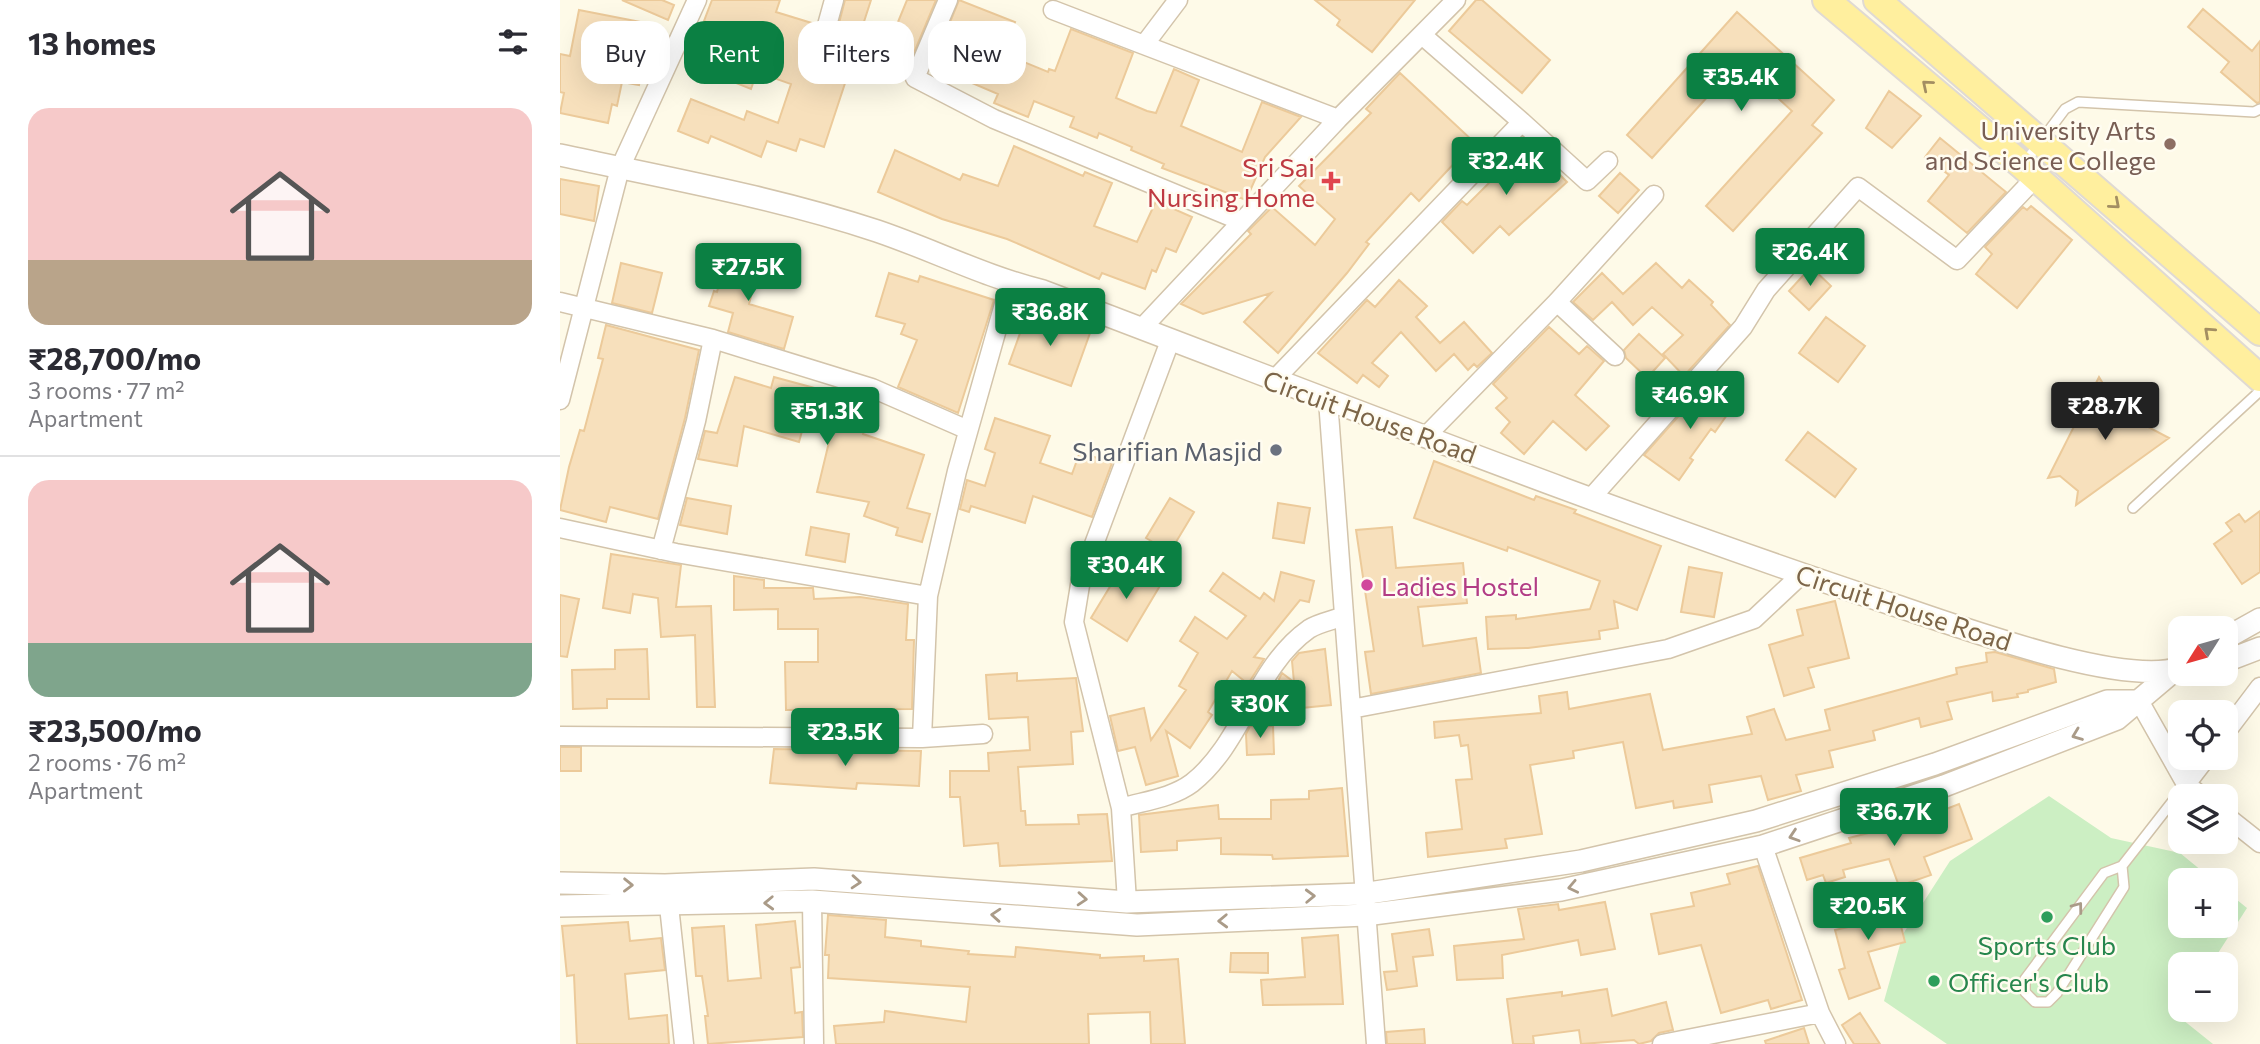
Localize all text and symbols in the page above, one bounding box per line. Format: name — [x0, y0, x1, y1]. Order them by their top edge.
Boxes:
chip: Buy — [581, 21, 670, 84]
chip: Rent — [684, 21, 784, 84]
chip: Filters — [798, 21, 914, 84]
chip: New — [928, 21, 1026, 84]
icon: filters — [494, 23, 532, 61]
text: 13 homes — [28, 24, 156, 61]
pin: ₹35.4K — [1684, 54, 1798, 113]
text: ₹35.4K — [1703, 62, 1779, 90]
one-way arrow — [1923, 81, 1935, 94]
place label: University Arts and Science College — [1925, 114, 2156, 175]
marker: University Arts and Science College — [2162, 136, 2178, 152]
pin: ₹32.4K — [1449, 138, 1563, 197]
text: ₹32.4K — [1468, 146, 1544, 174]
place label: Sri Sai Nursing Home — [1147, 151, 1315, 212]
icon: home — [217, 153, 343, 279]
marker: Sri Sai Nursing Home — [1321, 171, 1341, 191]
one-way arrow — [2107, 196, 2120, 208]
pin: ₹26.4K — [1753, 229, 1867, 288]
text: ₹26.4K — [1771, 237, 1849, 265]
pin: ₹27.5K — [691, 244, 805, 303]
text: ₹27.5K — [711, 252, 785, 280]
pin: ₹36.8K — [993, 288, 1107, 348]
text: ₹36.8K — [1011, 297, 1089, 325]
one-way arrow — [2204, 328, 2217, 340]
text: ₹28,700/mo — [28, 339, 201, 376]
street label: Circuit House Road — [1259, 363, 1481, 469]
pin: ₹46.9K — [1633, 372, 1747, 431]
text: 3 rooms · 77 m² — [28, 376, 185, 404]
text: ₹46.9K — [1651, 380, 1729, 408]
pin: ₹28.7K — [2048, 382, 2162, 442]
pin: ₹51.3K — [770, 388, 884, 447]
text: ₹28.7K — [2067, 391, 2143, 419]
text: ₹51.3K — [790, 396, 864, 424]
text: Apartment — [28, 404, 143, 432]
place label: Sharifian Masjid — [1072, 435, 1262, 466]
marker: Sharifian Masjid — [1268, 442, 1284, 458]
icon: home — [217, 525, 343, 651]
pin: ₹30.4K — [1069, 542, 1183, 601]
text: ₹30.4K — [1087, 550, 1165, 578]
street label: Circuit House Road — [1792, 558, 2016, 656]
place label: Ladies Hostel — [1381, 570, 1539, 601]
marker: Ladies Hostel — [1359, 577, 1375, 593]
north arrow — [2168, 616, 2238, 686]
map controls — [2168, 616, 2238, 1022]
pin: ₹30K — [1219, 680, 1301, 740]
text: ₹30K — [1231, 689, 1289, 717]
button: locate — [2168, 700, 2238, 770]
pin: ₹23.5K — [788, 708, 902, 768]
text: ₹23,500/mo — [28, 711, 202, 748]
text: ₹23.5K — [807, 717, 883, 745]
one-way arrow — [2072, 726, 2084, 740]
text: 2 rooms · 76 m² — [28, 748, 186, 776]
text: Apartment — [28, 776, 143, 804]
button: layers — [2168, 784, 2238, 854]
pin: ₹36.7K — [1837, 788, 1951, 848]
text: ₹36.7K — [1856, 797, 1932, 825]
one-way arrow — [1788, 827, 1800, 842]
button: + — [2168, 868, 2238, 938]
one-way arrow — [850, 875, 861, 890]
one-way arrow — [623, 877, 634, 892]
one-way arrow — [1567, 879, 1579, 894]
pin: ₹20.5K — [1811, 883, 1925, 942]
one-way arrow — [1304, 888, 1315, 903]
one-way arrow — [1077, 891, 1088, 906]
text: ₹20.5K — [1829, 891, 1907, 919]
one-way arrow — [763, 895, 774, 910]
one-way arrow — [2070, 903, 2082, 915]
one-way arrow — [990, 908, 1001, 923]
marker: Sports Club — [2039, 909, 2055, 925]
one-way arrow — [1217, 914, 1228, 929]
place label: Sports Club — [1978, 929, 2116, 960]
button: − — [2168, 952, 2238, 1022]
place label: Officer's Club — [1948, 966, 2109, 997]
marker: Officer's Club — [1926, 973, 1942, 989]

